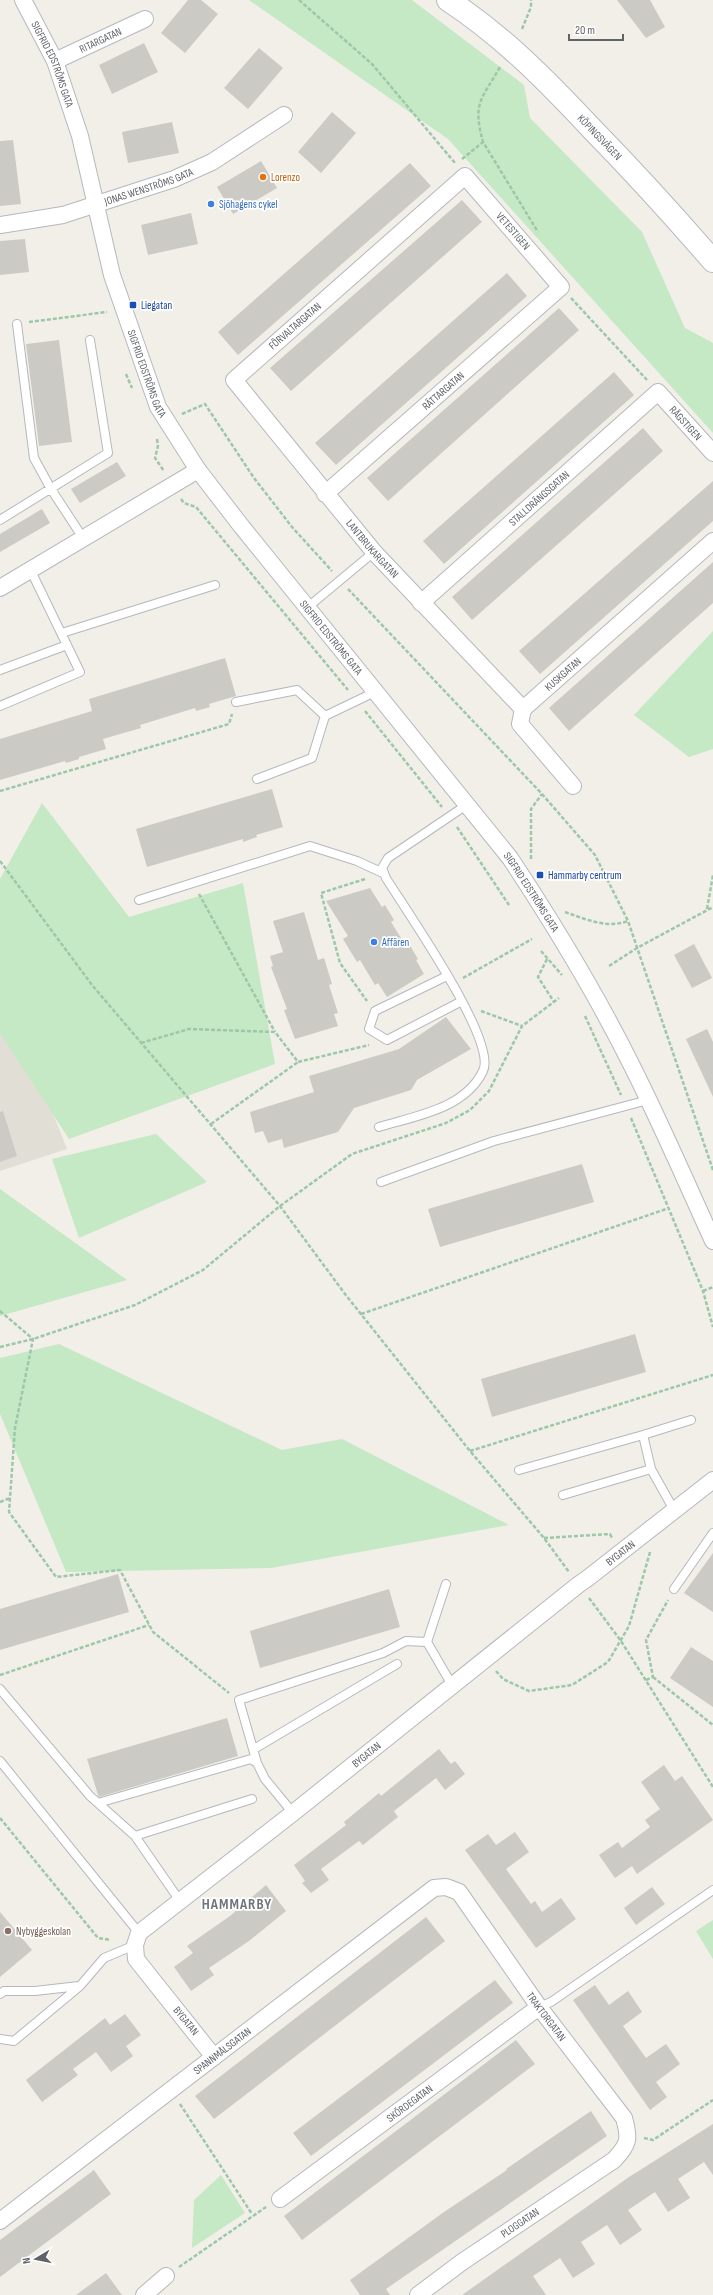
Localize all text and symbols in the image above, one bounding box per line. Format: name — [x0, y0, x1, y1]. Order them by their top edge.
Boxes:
scale bar — [569, 16, 623, 42]
street label: SIGFRID EDSTRÖMS GATA — [29, 19, 77, 109]
text: 20 m — [575, 23, 595, 38]
street label: RITARGATAN — [77, 24, 124, 55]
street label: KÖPINGSVÄGEN — [575, 112, 625, 162]
street label: JONAS WENSTRÖMS GATA — [102, 165, 195, 208]
place label: Lorenzo — [271, 171, 300, 184]
marker: Lorenzo — [258, 172, 268, 182]
place label: Sjöhagens cykel — [219, 198, 277, 211]
marker: Sjöhagens cykel — [206, 199, 216, 209]
street label: VETESTIGEN — [493, 210, 533, 252]
place label: Liegatan — [141, 299, 173, 312]
marker: Liegatan — [128, 300, 138, 310]
street label: FÖRVALTARGATAN — [266, 300, 324, 352]
street label: SIGFRID EDSTRÖMS GATA — [125, 328, 169, 420]
street label: RÄTTARGATAN — [419, 369, 467, 412]
street label: RÅGSTIGEN — [667, 403, 705, 443]
street label: STALLDRÄNGSGATAN — [506, 468, 572, 528]
street label: LANTBRUKARGATAN — [344, 517, 401, 580]
street label: SIGFRID EDSTRÖMS GATA — [297, 597, 366, 678]
street label: KUSKGATAN — [542, 654, 584, 693]
street label: SIGFRID EDSTRÖMS GATA — [501, 849, 562, 934]
place label: Hammarby centrum — [548, 869, 622, 882]
marker: Hammarby centrum — [535, 870, 545, 880]
place label: Affären — [381, 936, 410, 949]
marker: Affären — [369, 937, 379, 947]
street label: BYGATAN — [603, 1537, 637, 1568]
street label: BYGATAN — [349, 1739, 383, 1770]
district label: HAMMARBY — [202, 1895, 272, 1914]
place label: Nybyggeskolan — [16, 1925, 71, 1938]
marker: Nybyggeskolan — [3, 1926, 13, 1936]
street label: TRAKTORGATAN — [524, 1989, 569, 2043]
street label: BYGATAN — [170, 2004, 202, 2038]
street label: SPANNMÅLSGATAN — [191, 2024, 254, 2077]
street label: SKÖRDEGATAN — [384, 2082, 435, 2124]
street label: PLOGGATAN — [498, 2205, 542, 2241]
north arrow — [16, 2239, 56, 2279]
text: N — [20, 2257, 34, 2265]

